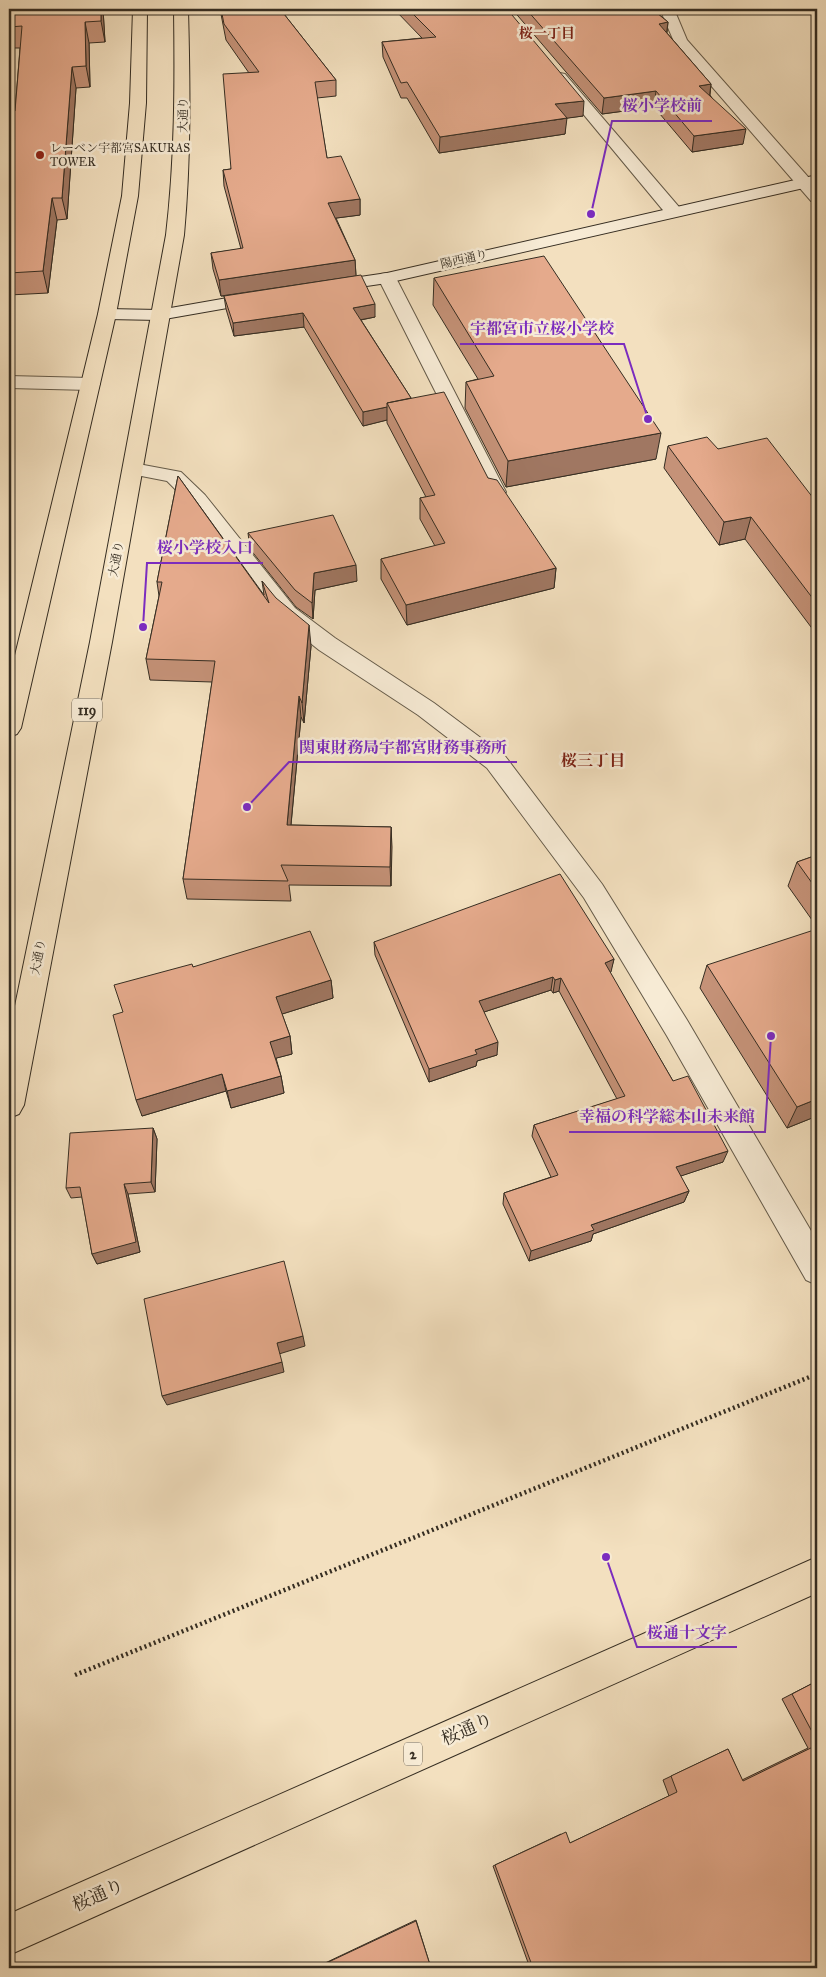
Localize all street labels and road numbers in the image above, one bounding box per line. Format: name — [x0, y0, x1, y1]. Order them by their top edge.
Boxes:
street label: 大通り — [176, 97, 190, 133]
street label: 陽西通り — [439, 247, 489, 271]
street label: 大通り — [106, 540, 126, 578]
road number: 119 — [72, 698, 102, 722]
street label: 大通り — [28, 938, 48, 976]
street label: 桜通り — [438, 1708, 496, 1750]
road number: 2 — [404, 1742, 422, 1766]
street label: 桜通り — [69, 1874, 127, 1916]

